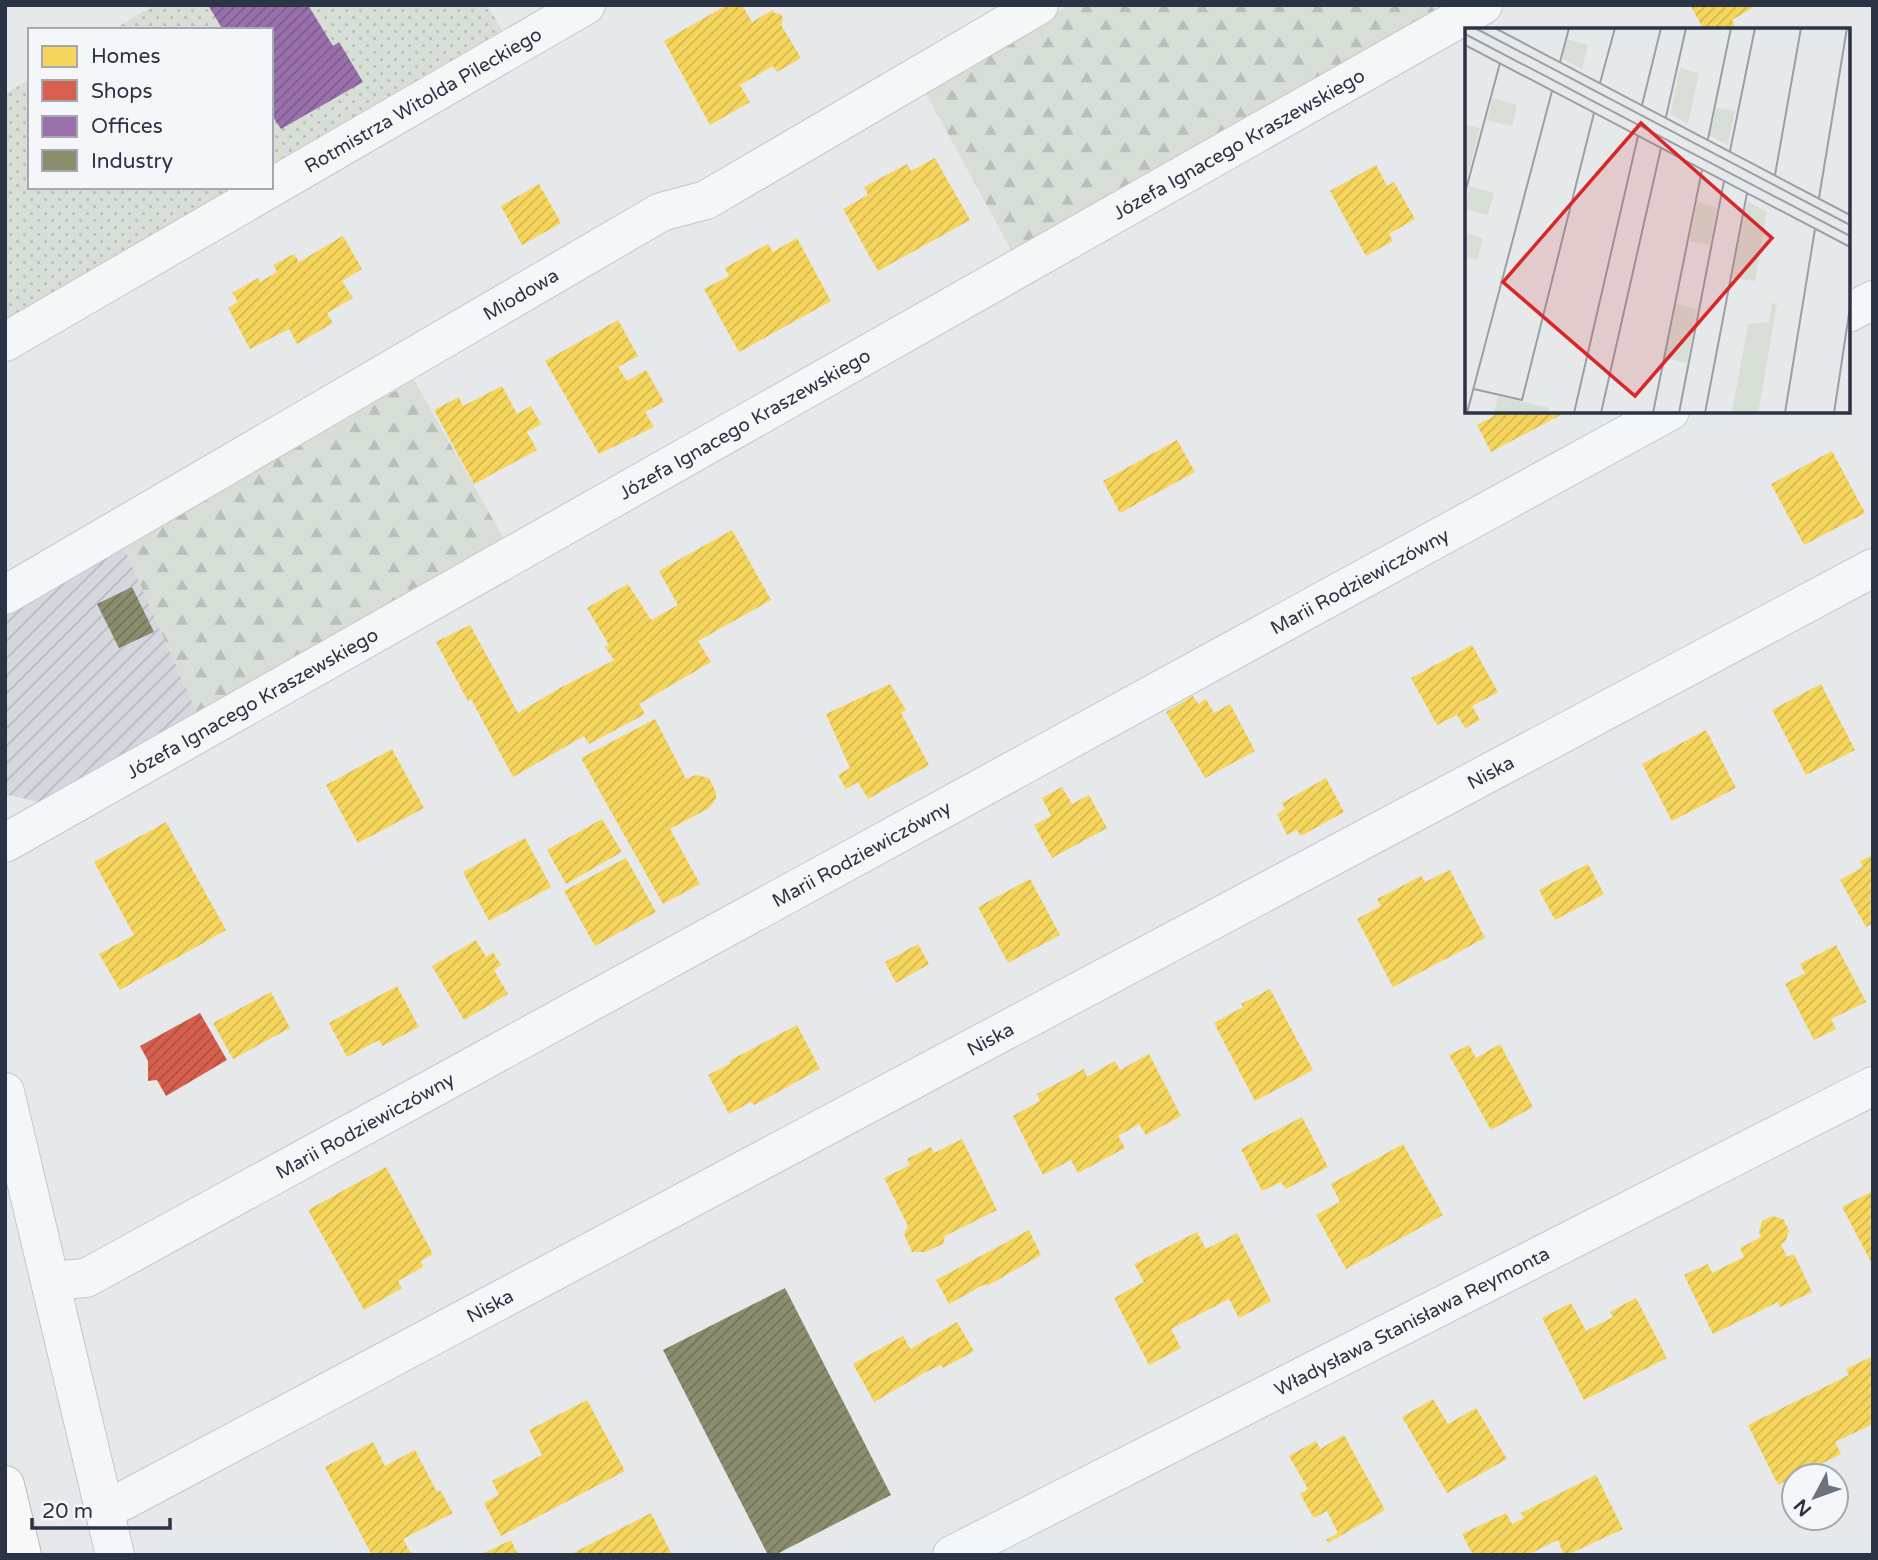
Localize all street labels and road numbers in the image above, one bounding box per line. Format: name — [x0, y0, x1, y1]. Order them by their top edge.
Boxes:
street label: Rotmistrza Witolda Pileckiego — [301, 23, 546, 178]
street label: Józefa Ignacego Kraszewskiego — [1109, 64, 1369, 224]
street label: Miodowa — [479, 264, 563, 325]
street label: Józefa Ignacego Kraszewskiego — [615, 345, 875, 505]
street label: Marii Rodziewiczówny — [1267, 524, 1453, 640]
street label: Józefa Ignacego Kraszewskiego — [123, 624, 382, 784]
street label: Niska — [1464, 751, 1518, 794]
street label: Marii Rodziewiczówny — [769, 797, 955, 912]
street label: Niska — [963, 1018, 1018, 1061]
street label: Marii Rodziewiczówny — [272, 1069, 458, 1184]
street label: Władysława Stanisława Reymonta — [1271, 1243, 1553, 1401]
street label: Niska — [463, 1285, 517, 1328]

